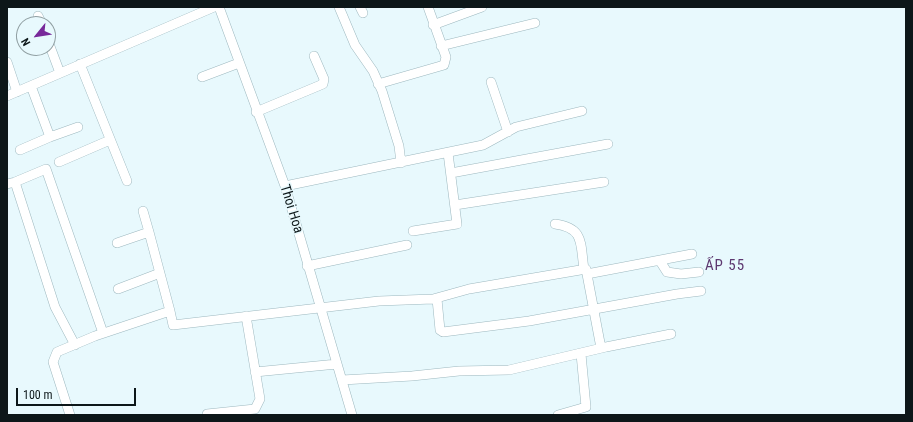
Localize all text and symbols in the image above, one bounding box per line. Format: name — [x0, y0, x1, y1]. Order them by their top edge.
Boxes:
north arrow — [16, 16, 56, 56]
text: N — [19, 36, 33, 48]
street label: Thoi Hoa — [276, 183, 306, 235]
district label: ẤP 55 — [705, 257, 745, 275]
scale bar — [18, 380, 138, 406]
text: 100 m — [23, 388, 53, 402]

